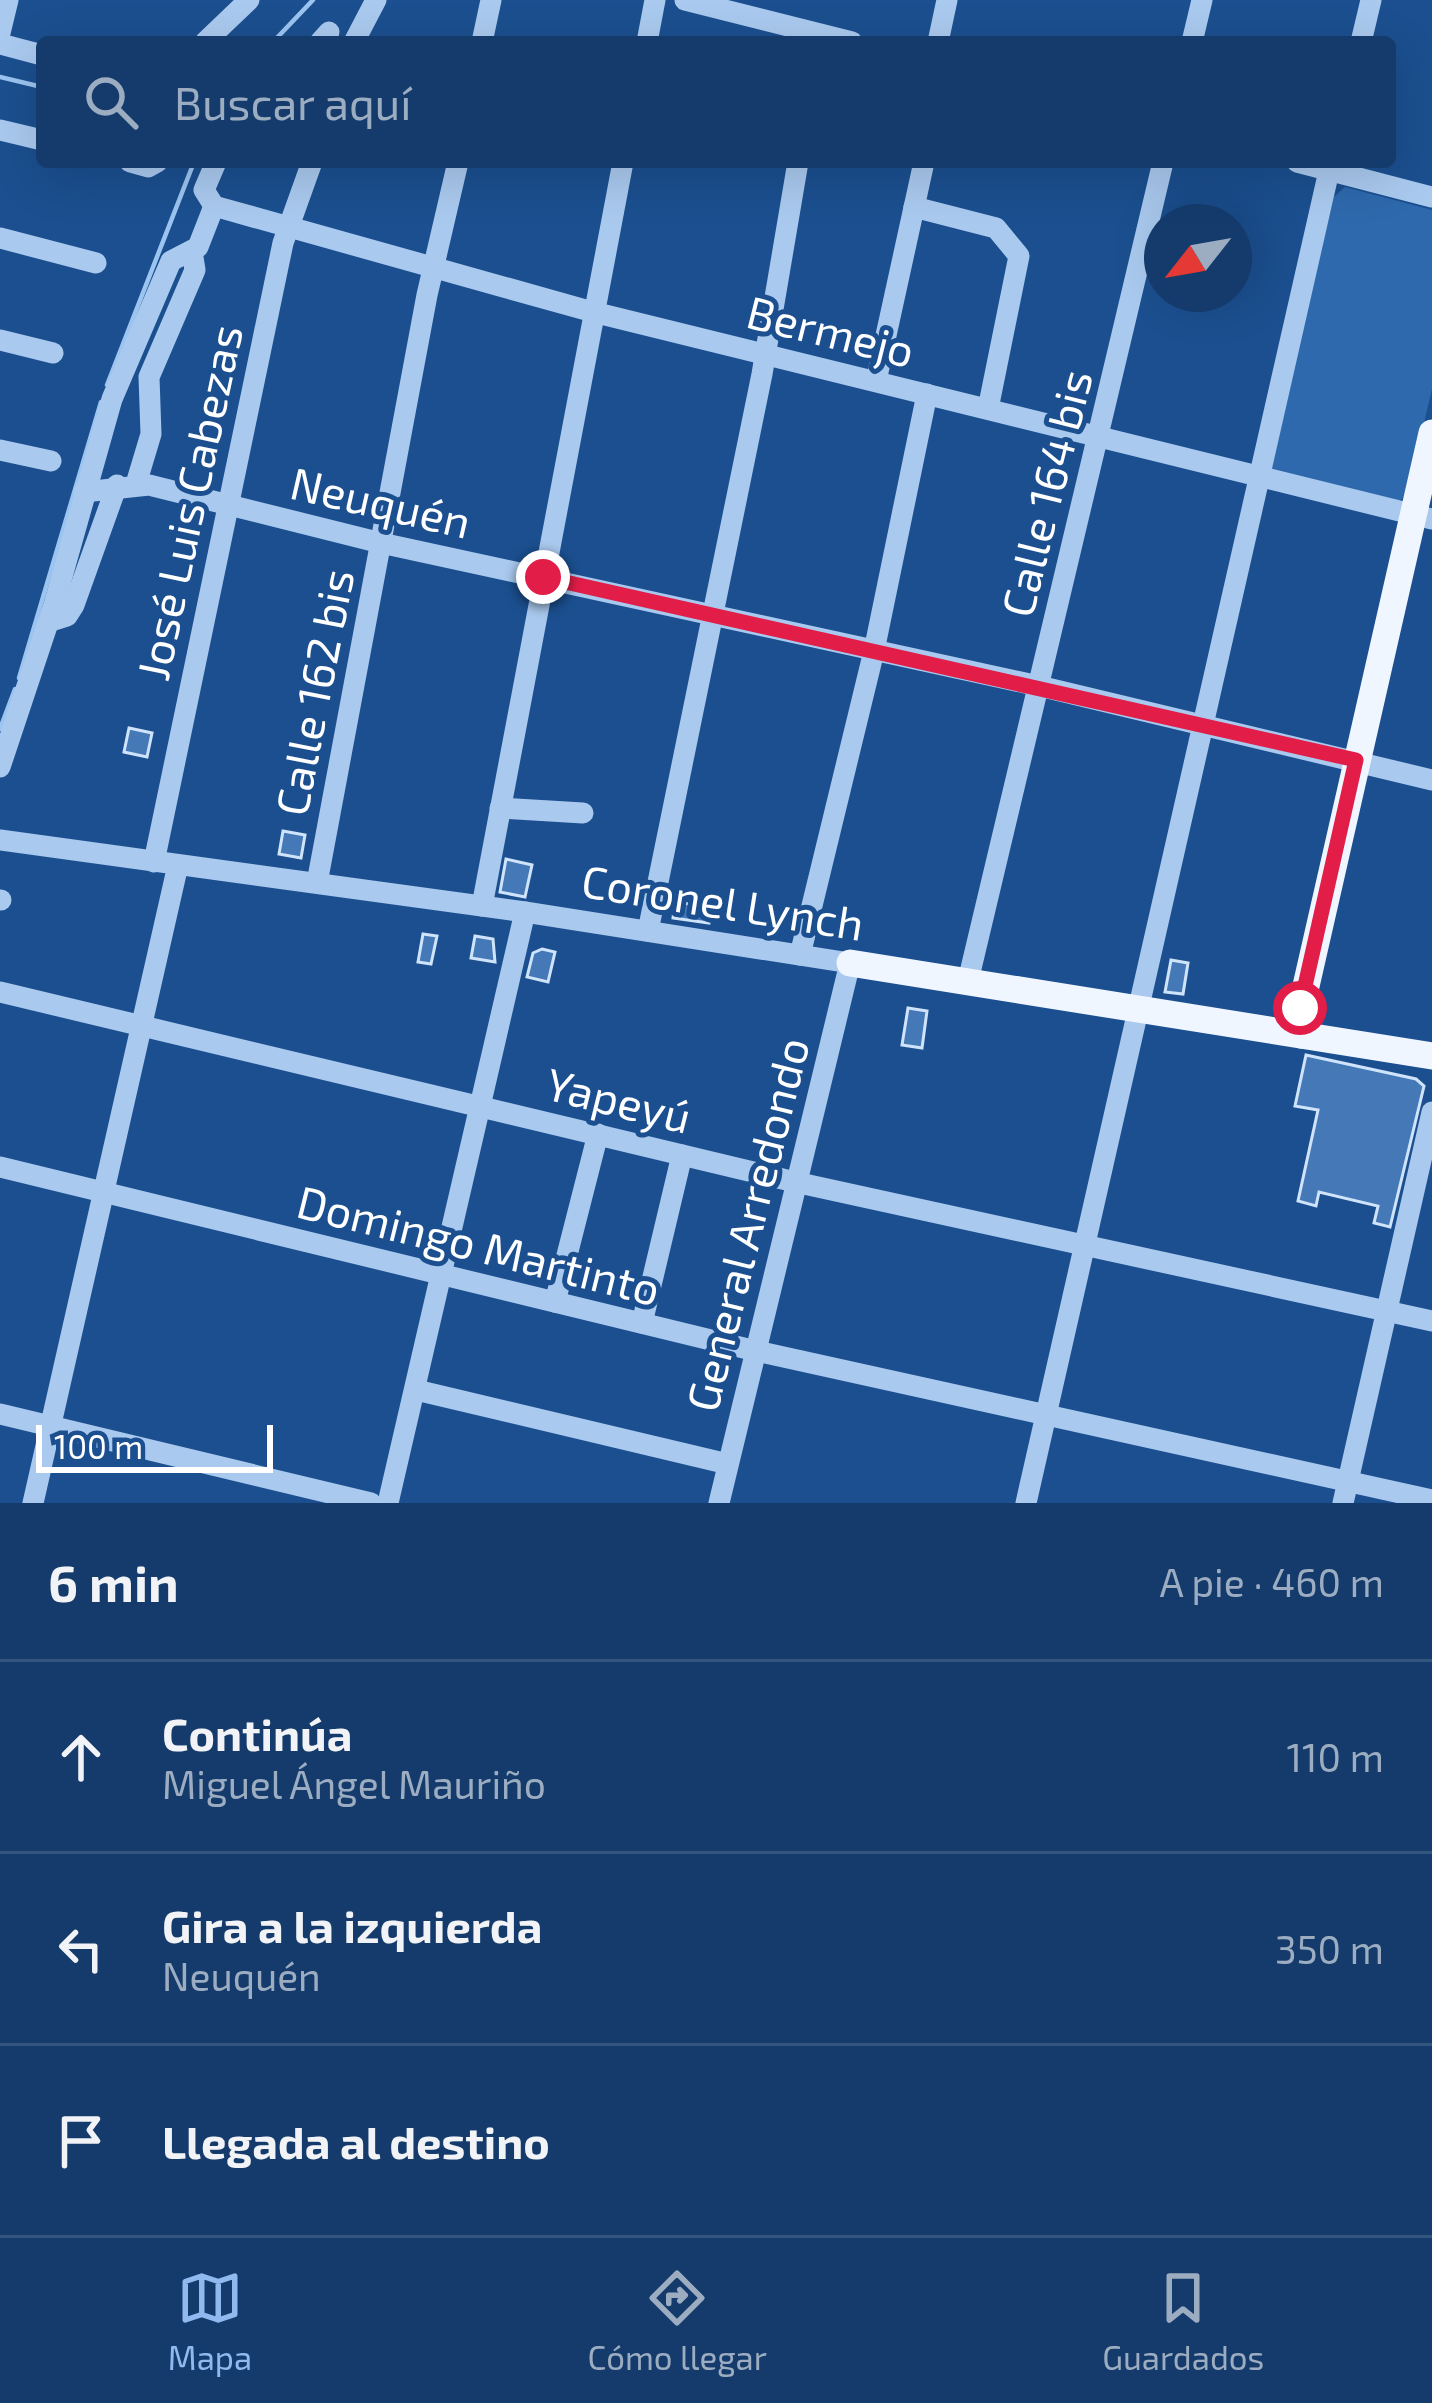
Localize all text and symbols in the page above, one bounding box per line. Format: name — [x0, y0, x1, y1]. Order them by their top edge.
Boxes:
search box — [36, 36, 1396, 168]
icon: search — [78, 69, 144, 135]
text: Buscar aquí — [174, 75, 411, 129]
north arrow — [1144, 204, 1252, 312]
street label: Bermejo — [742, 283, 920, 378]
street label: José Luis Cabezas — [124, 320, 252, 684]
street label: Calle 164 bis — [988, 364, 1102, 622]
street label: Neuquén — [286, 454, 476, 548]
route end — [516, 550, 570, 604]
street label: Calle 162 bis — [263, 564, 363, 820]
street label: Coronel Lynch — [578, 852, 868, 950]
route start — [1273, 981, 1327, 1035]
street label: General Arredondo — [673, 1032, 819, 1416]
street label: Yapeyú — [541, 1055, 697, 1143]
street label: Domingo Martinto — [292, 1173, 666, 1315]
scale bar — [36, 1419, 273, 1472]
text: 100 m — [54, 1426, 143, 1466]
text: 6 min — [48, 1551, 179, 1612]
text: A pie · 460 m — [1159, 1558, 1384, 1605]
text: Continúa — [162, 1706, 352, 1760]
icon: ahead — [48, 1724, 114, 1790]
text: 110 m — [1287, 1733, 1384, 1780]
text: Miguel Ángel Mauriño — [162, 1760, 546, 1807]
text: Gira a la izquierda — [162, 1898, 542, 1952]
icon: left — [48, 1916, 114, 1982]
text: 350 m — [1275, 1925, 1384, 1972]
text: Neuquén — [162, 1952, 321, 1999]
icon: arrive — [48, 2108, 114, 2174]
text: Llegada al destino — [162, 2114, 550, 2168]
tab: Mapa — [168, 2265, 252, 2377]
tab: Cómo llegar — [587, 2265, 767, 2377]
tab: Guardados — [1102, 2265, 1264, 2377]

